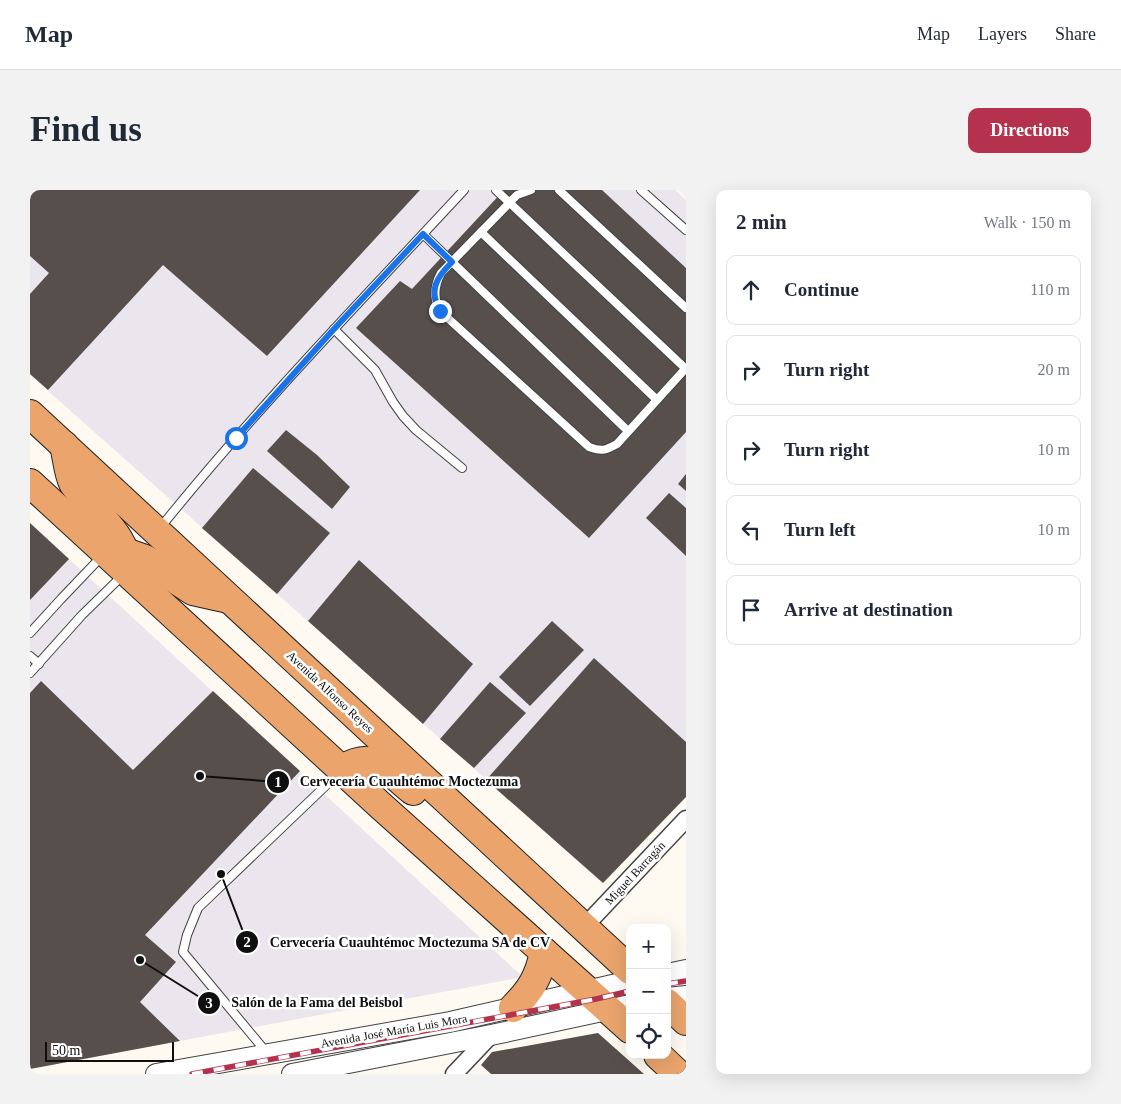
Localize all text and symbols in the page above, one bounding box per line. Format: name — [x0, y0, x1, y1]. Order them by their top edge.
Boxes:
text: Map — [25, 21, 73, 47]
text: Map — [917, 24, 950, 44]
text: Layers — [978, 24, 1027, 44]
text: Share — [1055, 24, 1096, 44]
button: Directions — [968, 108, 1091, 153]
text: Find us — [30, 110, 142, 149]
text: 2 min — [736, 210, 787, 234]
text: Walk · 150 m — [984, 214, 1071, 231]
icon: ahead — [737, 276, 765, 304]
text: Continue — [784, 279, 859, 300]
text: 110 m — [1030, 281, 1070, 298]
route end — [429, 300, 452, 323]
icon: right — [737, 356, 765, 384]
text: Turn right — [784, 359, 869, 380]
text: 20 m — [1038, 361, 1070, 378]
route start — [225, 427, 248, 450]
icon: right — [737, 436, 765, 464]
text: Turn right — [784, 439, 869, 460]
text: 10 m — [1038, 441, 1070, 458]
icon: left — [737, 516, 765, 544]
text: Turn left — [784, 519, 856, 540]
text: 10 m — [1038, 521, 1070, 538]
icon: arrive — [737, 596, 765, 624]
text: Arrive at destination — [784, 599, 953, 620]
street label: Avenida Alfonso Reyes — [284, 648, 376, 736]
callout: Cervecería Cuauhtémoc Moctezuma — [265, 767, 529, 796]
text: 1 — [274, 774, 282, 790]
text: Cervecería Cuauhtémoc Moctezuma — [300, 774, 518, 789]
street label: Miguel Barragán — [602, 838, 668, 908]
map controls — [626, 924, 671, 1059]
button: + — [626, 924, 671, 969]
callout: Cervecería Cuauhtémoc Moctezuma SA de CV — [235, 928, 561, 957]
text: 2 — [243, 934, 251, 950]
text: Cervecería Cuauhtémoc Moctezuma SA de CV — [270, 935, 550, 950]
button: − — [626, 969, 671, 1014]
callout: Salón de la Fama del Beisbol — [196, 988, 413, 1017]
text: 3 — [205, 995, 213, 1011]
text: Salón de la Fama del Beisbol — [231, 995, 403, 1010]
street label: Avenida José María Luis Mora — [320, 1011, 469, 1051]
button: locate — [626, 1014, 671, 1059]
scale bar — [45, 1039, 174, 1062]
text: 50 m — [52, 1043, 80, 1058]

